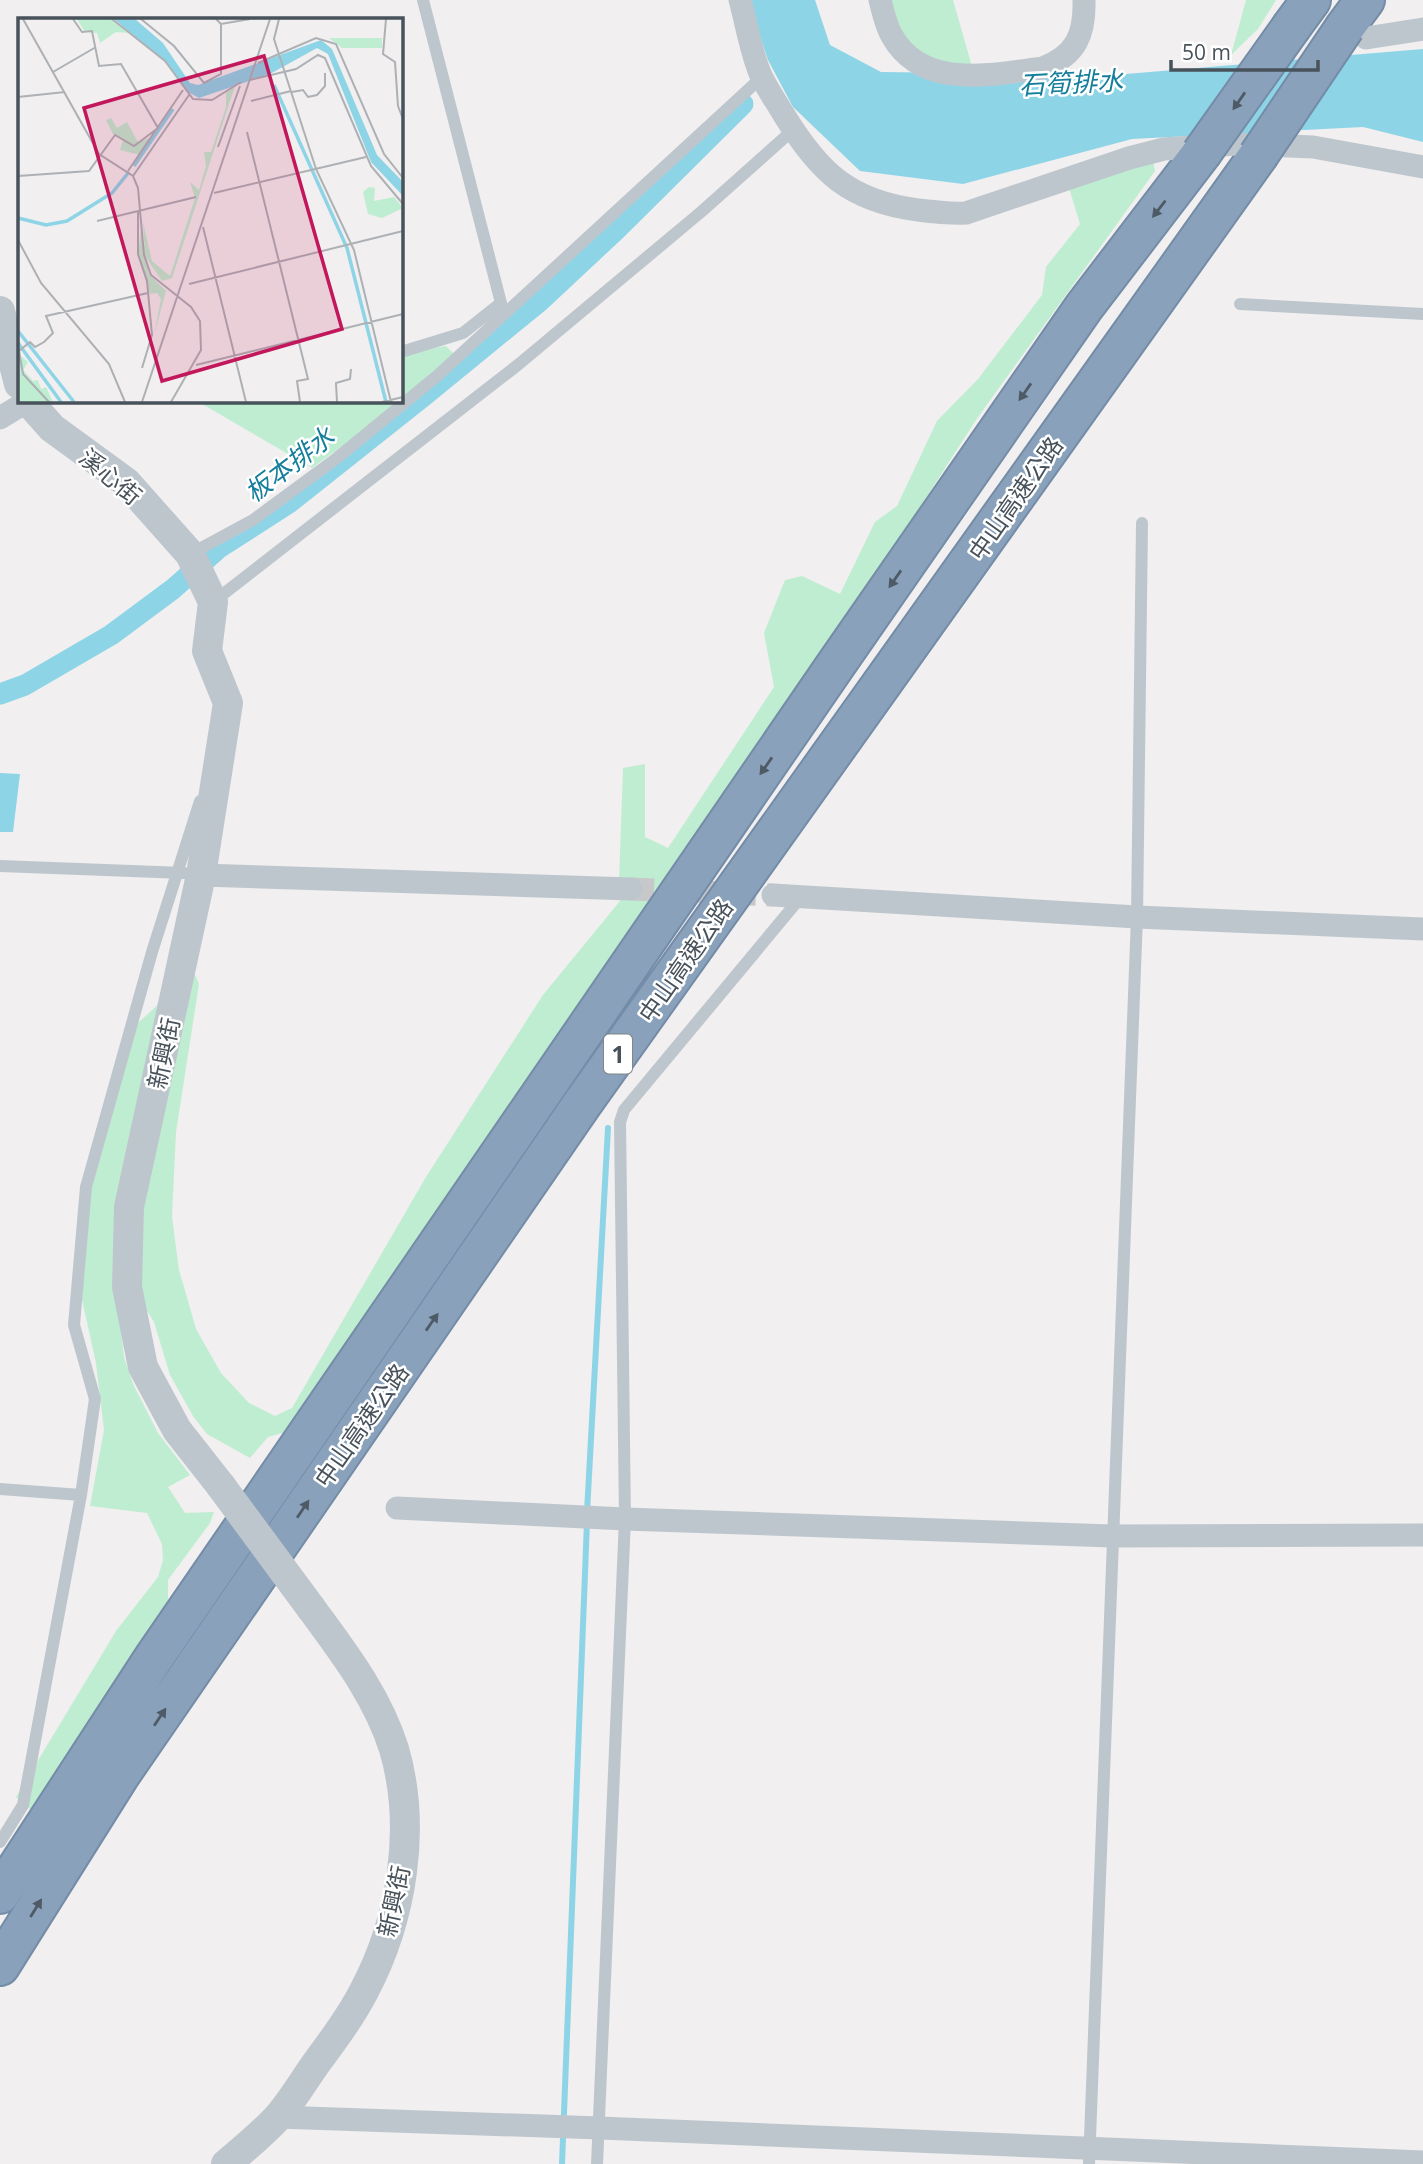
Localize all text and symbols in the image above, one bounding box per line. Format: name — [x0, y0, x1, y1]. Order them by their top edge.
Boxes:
inset map — [18, 18, 402, 402]
scale bar — [1171, 28, 1318, 72]
text: 50 m — [1182, 38, 1231, 66]
water label: 石筍排水 — [1018, 61, 1125, 103]
one-way arrow — [1232, 92, 1246, 110]
one-way arrow — [1152, 199, 1167, 217]
one-way arrow — [1018, 383, 1032, 401]
water label: 板本排水 — [237, 418, 342, 510]
street label: 中山高速公路 — [960, 430, 1070, 566]
street label: 溪心街 — [73, 440, 149, 512]
one-way arrow — [888, 570, 902, 588]
one-way arrow — [759, 757, 773, 775]
street label: 中山高速公路 — [630, 892, 740, 1028]
street label: 新興街 — [139, 1014, 187, 1092]
road number: 1 — [604, 1035, 632, 1074]
one-way arrow — [425, 1313, 439, 1331]
street label: 中山高速公路 — [306, 1357, 416, 1493]
one-way arrow — [296, 1500, 310, 1518]
one-way arrow — [153, 1708, 167, 1726]
street label: 新興街 — [369, 1862, 417, 1940]
one-way arrow — [30, 1898, 43, 1918]

